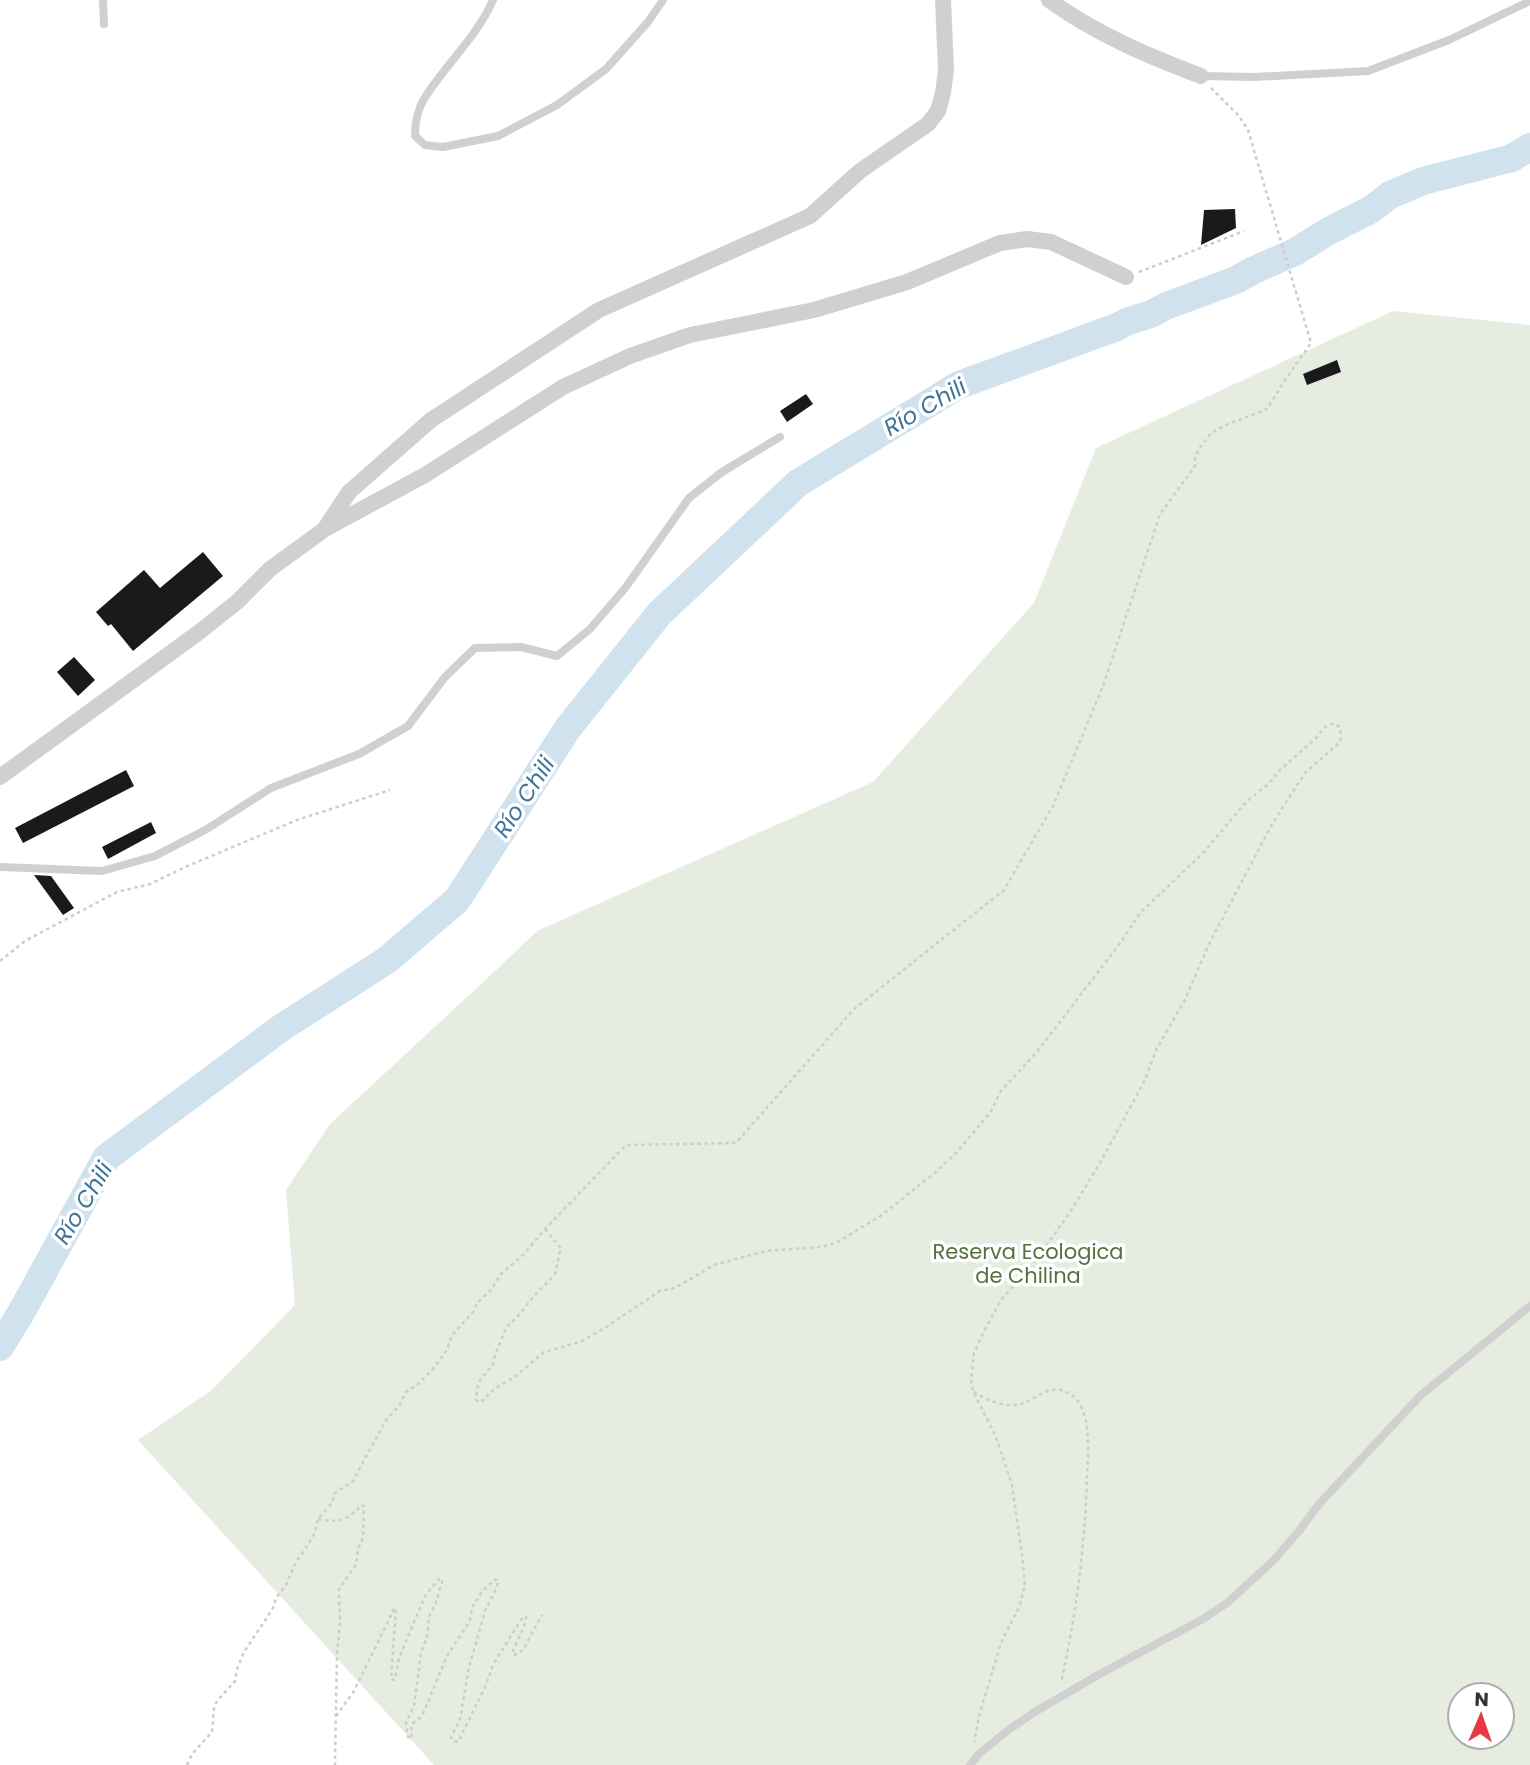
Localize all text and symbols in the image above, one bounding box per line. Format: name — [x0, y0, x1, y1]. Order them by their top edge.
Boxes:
water label: Río Chili — [878, 370, 973, 444]
water label: Río Chili — [486, 750, 562, 844]
water label: Río Chili — [46, 1156, 120, 1250]
park label: Reserva Ecologica de Chilina — [932, 1237, 1124, 1290]
north arrow — [1446, 1681, 1516, 1751]
text: N — [1474, 1686, 1489, 1713]

